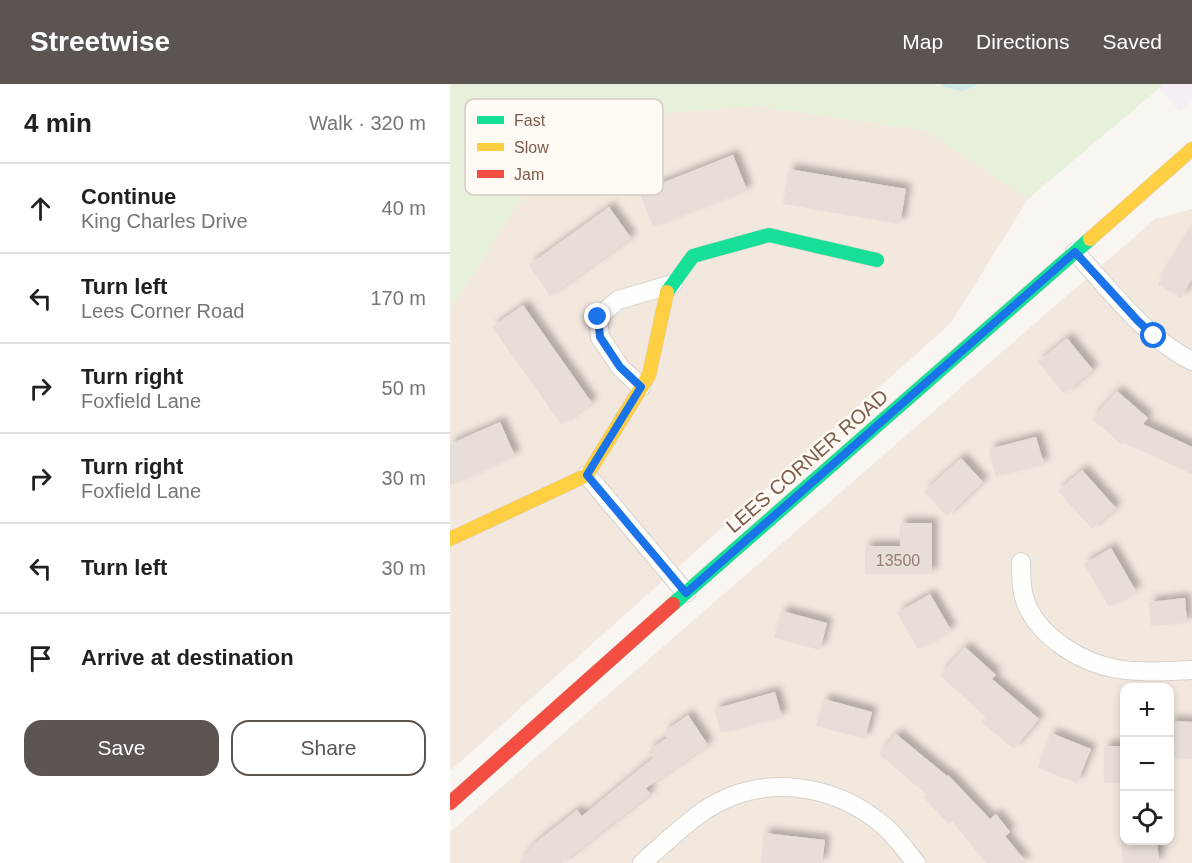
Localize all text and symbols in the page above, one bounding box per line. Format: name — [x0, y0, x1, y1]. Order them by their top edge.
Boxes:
text: Streetwise — [30, 26, 170, 57]
text: Map — [902, 30, 943, 53]
text: Directions — [976, 30, 1069, 53]
text: Saved — [1102, 30, 1162, 53]
legend — [465, 99, 663, 195]
text: 4 min — [24, 108, 92, 138]
text: Walk · 320 m — [309, 112, 426, 134]
text: Fast — [514, 112, 546, 129]
text: Slow — [514, 139, 549, 156]
text: Jam — [514, 166, 544, 183]
text: Continue — [81, 184, 176, 209]
icon: ahead — [24, 192, 57, 225]
text: 40 m — [382, 197, 426, 219]
text: King Charles Drive — [81, 210, 248, 232]
text: Turn left — [81, 274, 167, 299]
icon: left — [24, 282, 57, 315]
text: 170 m — [370, 287, 426, 309]
text: Lees Corner Road — [81, 300, 244, 322]
route end — [584, 303, 610, 329]
route start — [1140, 322, 1166, 348]
text: Turn right — [81, 364, 183, 389]
icon: right — [24, 372, 57, 405]
text: 50 m — [382, 377, 426, 399]
street label: LEES CORNER ROAD — [722, 385, 892, 537]
text: Foxfield Lane — [81, 390, 201, 412]
text: Turn right — [81, 454, 183, 479]
icon: right — [24, 462, 57, 495]
text: 30 m — [382, 467, 426, 489]
text: Foxfield Lane — [81, 480, 201, 502]
icon: left — [24, 552, 57, 585]
house number: 13500 — [876, 552, 920, 569]
text: Turn left — [81, 555, 167, 580]
text: 30 m — [382, 557, 426, 579]
icon: arrive — [24, 642, 57, 675]
text: Arrive at destination — [81, 645, 294, 670]
map controls — [1120, 683, 1174, 845]
button: + — [1120, 683, 1174, 737]
button: Save — [24, 720, 219, 776]
button: Share — [231, 720, 426, 776]
button: − — [1120, 737, 1174, 791]
button: locate — [1120, 791, 1174, 845]

